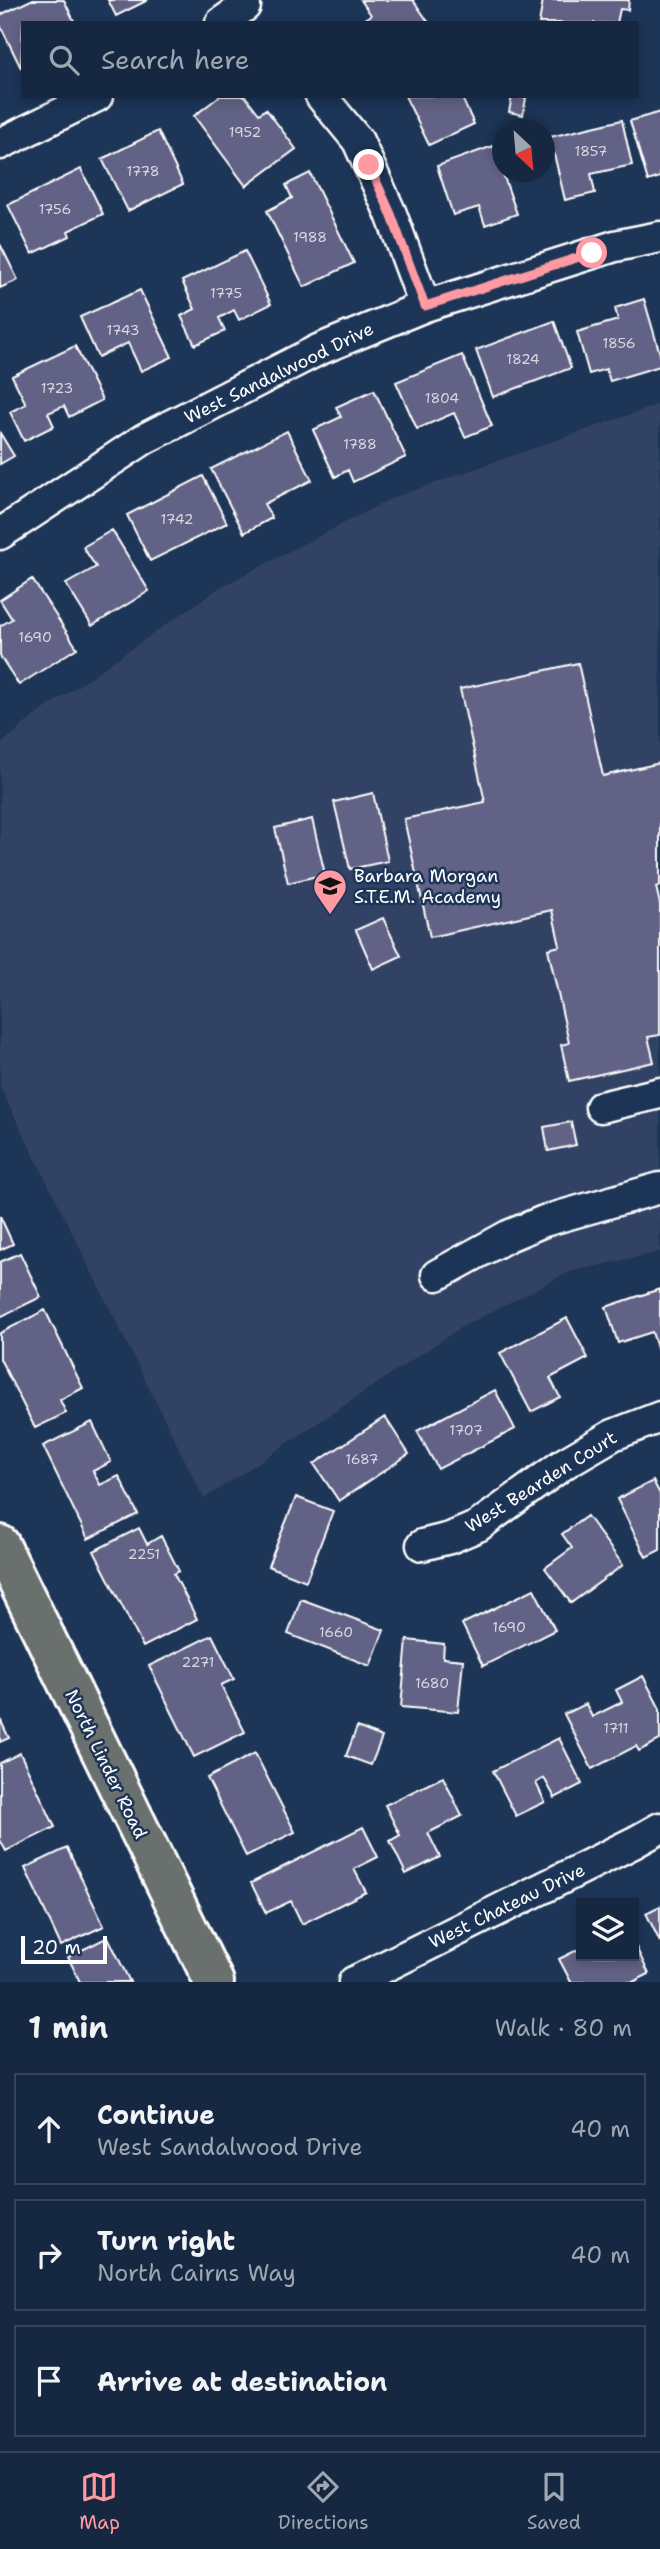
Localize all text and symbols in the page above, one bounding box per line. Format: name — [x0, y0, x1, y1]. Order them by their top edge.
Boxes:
search box — [21, 21, 639, 98]
icon: search — [45, 41, 83, 79]
text: Search here — [101, 42, 250, 77]
north arrow — [492, 119, 555, 182]
house number: 1952 — [229, 123, 261, 141]
house number: 1857 — [575, 142, 607, 160]
route end — [353, 149, 384, 180]
house number: 1778 — [126, 162, 160, 180]
house number: 1756 — [39, 200, 71, 218]
house number: 1988 — [293, 228, 327, 246]
route start — [576, 237, 607, 268]
house number: 1775 — [210, 284, 242, 302]
street label: West Sandalwood Drive — [180, 317, 378, 429]
house number: 1743 — [107, 321, 139, 339]
house number: 1856 — [602, 334, 636, 352]
house number: 1824 — [506, 350, 540, 368]
house number: 1723 — [41, 379, 73, 397]
house number: 1804 — [425, 389, 459, 407]
house number: 1788 — [343, 435, 377, 453]
house number: 1742 — [161, 510, 193, 528]
house number: 1690 — [18, 628, 52, 646]
place label: Barbara Morgan S.T.E.M. Academy — [354, 864, 501, 909]
school or university icon: Barbara Morgan S.T.E.M. Academy — [311, 867, 349, 916]
house number: 1707 — [449, 1421, 483, 1439]
street label: West Bearden Court — [461, 1426, 621, 1538]
house number: 1687 — [345, 1450, 379, 1468]
house number: 2251 — [128, 1545, 160, 1563]
house number: 1690 — [492, 1618, 526, 1636]
house number: 1660 — [319, 1623, 353, 1641]
house number: 2271 — [182, 1653, 214, 1671]
house number: 1680 — [415, 1674, 449, 1692]
street label: North Linder Road — [59, 1685, 153, 1843]
house number: 1711 — [603, 1719, 629, 1737]
street label: West Chateau Drive — [425, 1858, 589, 1954]
map controls — [576, 1898, 639, 1961]
button: layers — [576, 1898, 639, 1961]
scale bar — [21, 1933, 107, 1965]
text: 20 m — [32, 1935, 81, 1960]
text: 1 min — [28, 2007, 108, 2048]
text: Walk · 80 m — [495, 2013, 632, 2043]
text: Continue — [97, 2097, 215, 2132]
icon: ahead — [30, 2110, 68, 2148]
text: 40 m — [570, 2114, 630, 2144]
text: West Sandalwood Drive — [97, 2132, 362, 2162]
text: Turn right — [97, 2223, 235, 2258]
icon: right — [30, 2236, 68, 2274]
text: 40 m — [570, 2240, 630, 2270]
text: North Cairns Way — [97, 2258, 296, 2288]
icon: arrive — [30, 2362, 68, 2400]
text: Arrive at destination — [97, 2364, 387, 2399]
tab: Map — [79, 2468, 120, 2535]
tab: Directions — [278, 2468, 369, 2535]
tab: Saved — [527, 2468, 581, 2535]

